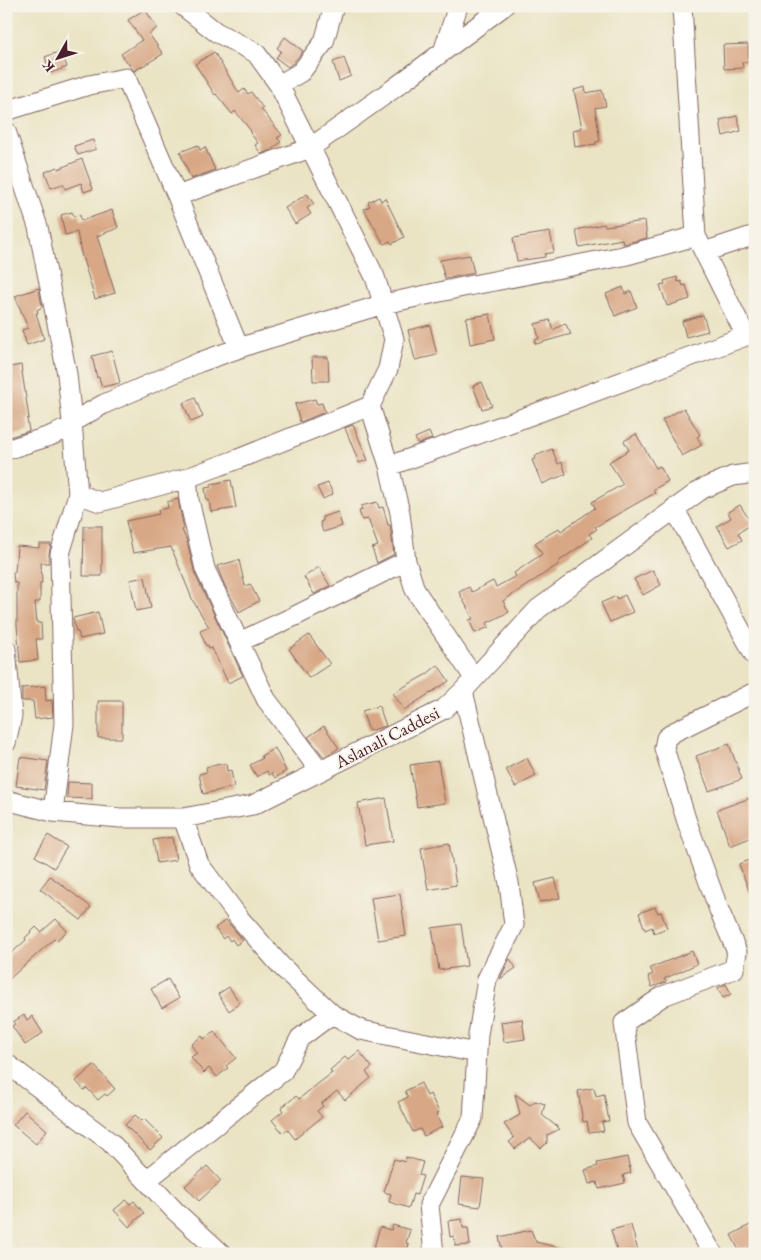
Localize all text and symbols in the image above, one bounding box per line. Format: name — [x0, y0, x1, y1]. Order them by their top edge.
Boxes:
north arrow — [32, 32, 82, 82]
text: K — [37, 56, 58, 76]
street label: Aslanali Caddesi — [330, 701, 444, 774]

